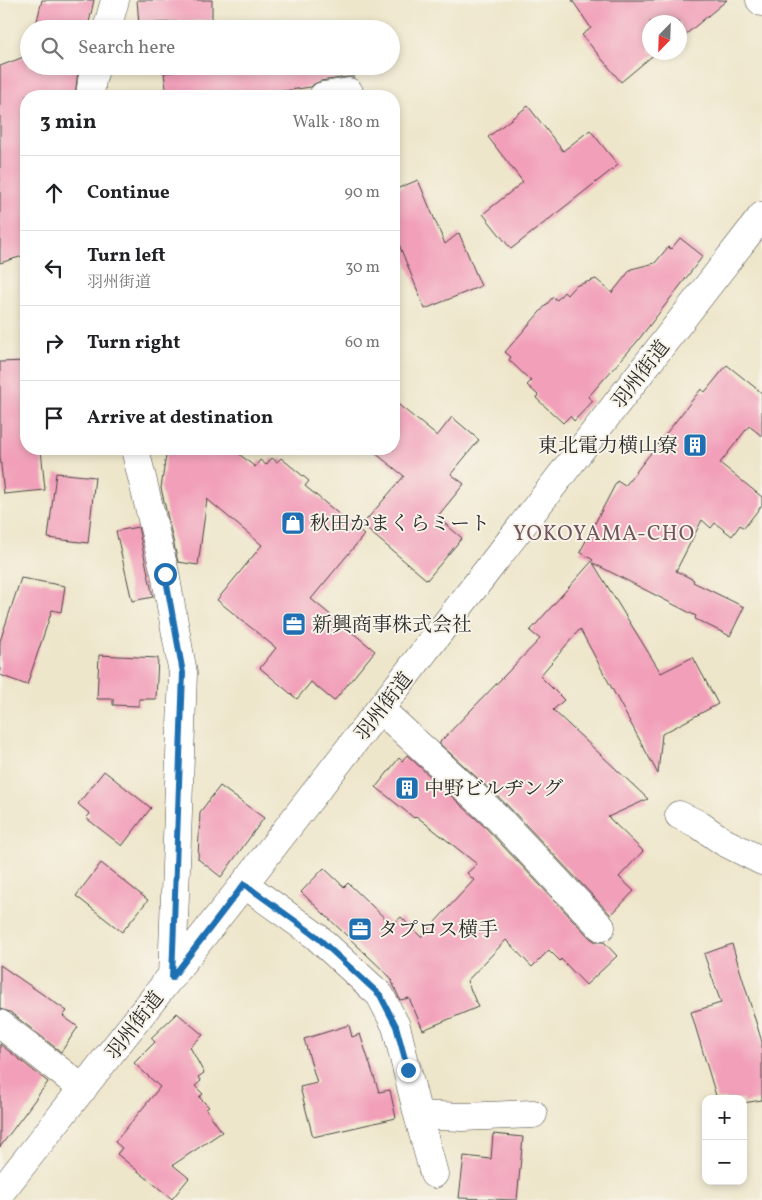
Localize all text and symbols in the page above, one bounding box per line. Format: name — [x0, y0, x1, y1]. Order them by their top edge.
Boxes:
north arrow — [642, 15, 687, 60]
search box — [20, 20, 400, 75]
icon: search — [38, 34, 66, 62]
text: Search here — [78, 35, 175, 61]
text: 3 min — [40, 108, 96, 137]
text: Walk · 180 m — [293, 112, 380, 134]
icon: ahead — [40, 179, 68, 207]
text: Continue — [87, 180, 170, 206]
text: 90 m — [344, 182, 380, 204]
text: Turn left — [87, 243, 166, 269]
icon: left — [40, 254, 68, 282]
text: 30 m — [345, 257, 380, 279]
text: 羽州街道 — [87, 272, 151, 294]
icon: right — [40, 329, 68, 357]
text: Turn right — [87, 330, 180, 356]
text: 60 m — [345, 332, 380, 354]
street label: 羽州街道 — [606, 335, 677, 415]
icon: arrive — [40, 404, 68, 432]
text: Arrive at destination — [87, 405, 273, 431]
building icon: 東北電力横山寮 — [682, 432, 708, 458]
place label: 東北電力横山寮 — [538, 433, 678, 461]
shop icon: 秋田かまくらミート — [280, 510, 306, 536]
place label: 秋田かまくらミート — [310, 511, 490, 539]
district label: YOKOYAMA-CHO — [513, 520, 695, 549]
route start — [154, 563, 177, 586]
office icon: 新興商事株式会社 — [281, 611, 307, 637]
place label: 新興商事株式会社 — [312, 612, 472, 640]
street label: 羽州街道 — [349, 667, 420, 747]
building icon: 中野ビルヂング — [394, 775, 420, 801]
place label: 中野ビルヂング — [424, 776, 563, 804]
office icon: タプロス横手 — [347, 916, 373, 942]
place label: タプロス横手 — [378, 917, 498, 945]
street label: 羽州街道 — [100, 986, 171, 1066]
route end — [397, 1059, 420, 1082]
map controls — [702, 1095, 747, 1185]
button: + — [702, 1095, 747, 1140]
button: − — [702, 1140, 747, 1185]

